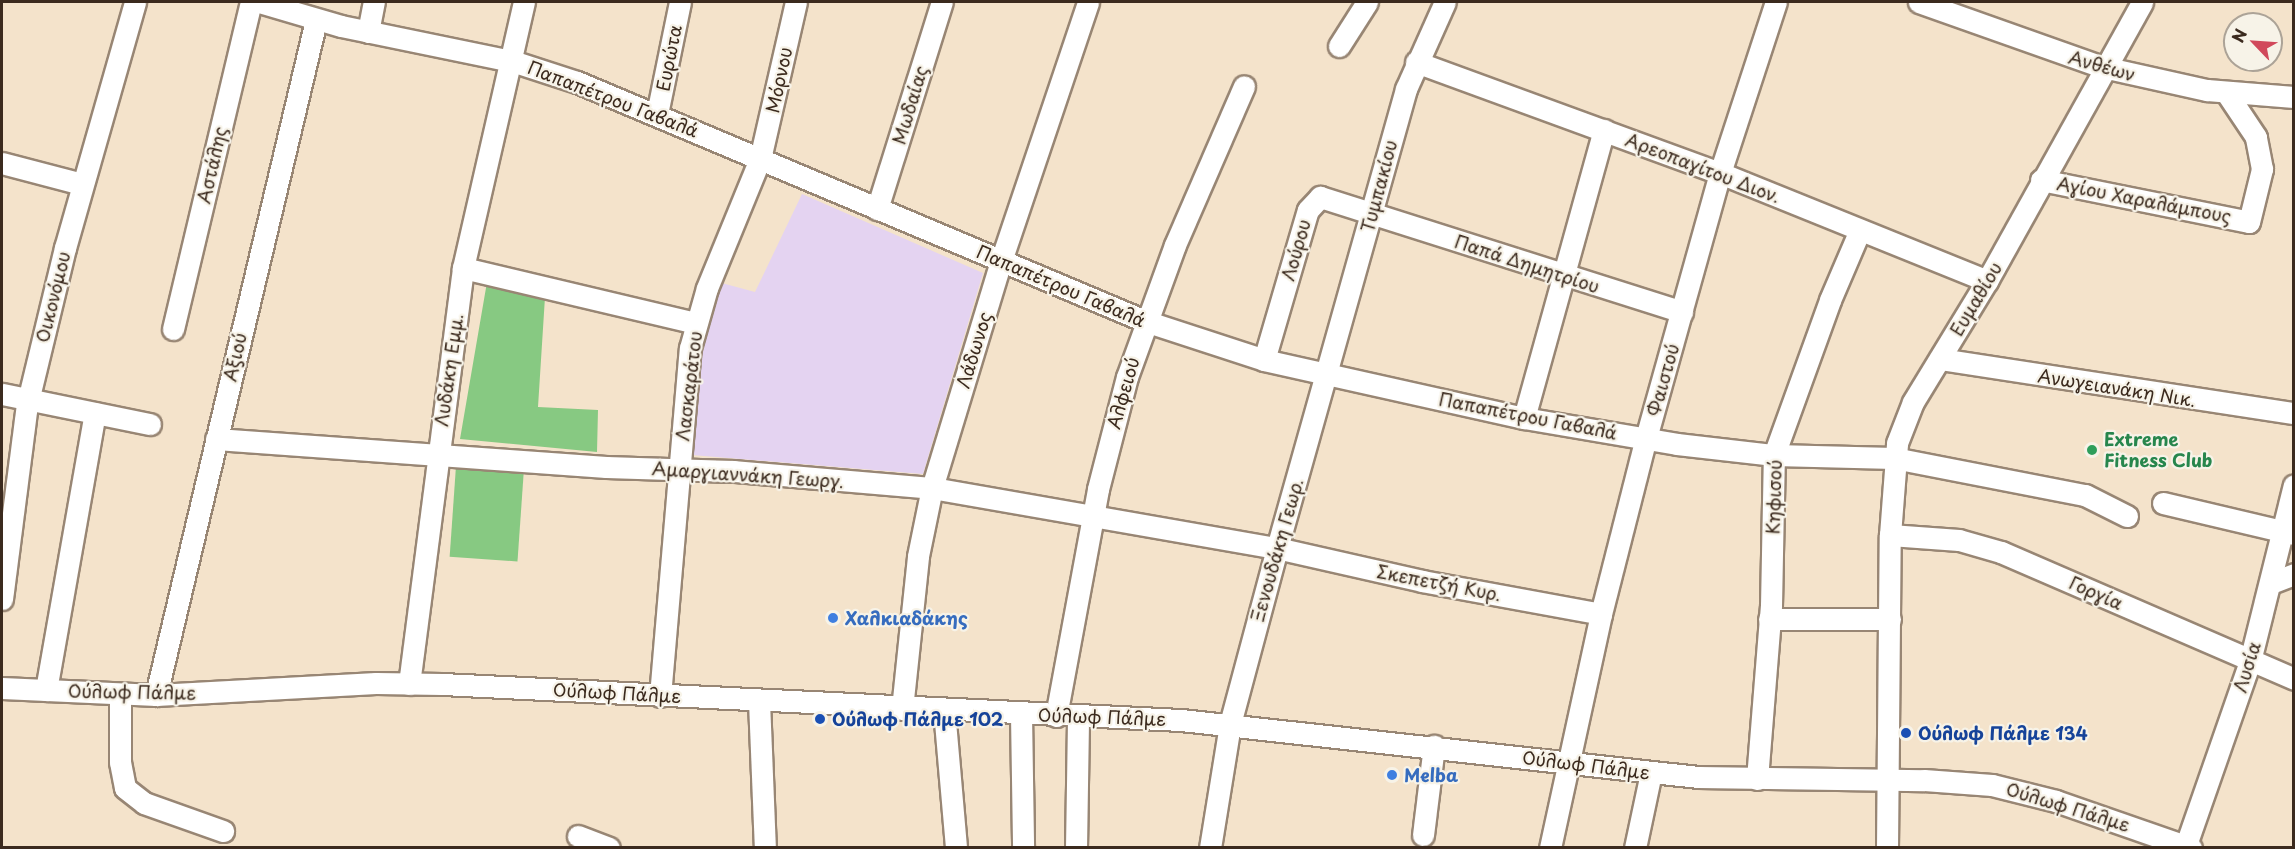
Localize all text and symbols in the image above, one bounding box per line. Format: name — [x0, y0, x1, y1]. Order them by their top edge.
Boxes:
north arrow — [2223, 12, 2283, 72]
street label: Ευρώτα — [652, 23, 686, 93]
text: N — [2225, 24, 2252, 46]
street label: Μόρνου — [761, 45, 797, 115]
street label: Ανθέων — [2066, 46, 2138, 86]
street label: Παπαπέτρου Γαβαλά — [525, 57, 701, 141]
street label: Μωδαίας — [888, 63, 932, 147]
street label: Αστάλης — [193, 124, 231, 206]
street label: Αρεοπαγίτου Διον. — [1622, 128, 1784, 208]
street label: Τυμπακίου — [1356, 137, 1402, 235]
street label: Αγίου Χαραλάμπους — [2055, 173, 2233, 227]
street label: Λούρου — [1277, 217, 1315, 283]
street label: Παπά Δημητρίου — [1452, 230, 1602, 298]
street label: Παπαπέτρου Γαβαλά — [974, 241, 1148, 331]
street label: Οικονόμου — [31, 249, 75, 345]
street label: Ευμαθίου — [1946, 258, 2006, 340]
street label: Λάδωνος — [952, 309, 996, 391]
street label: Λυδάκη Εμμ. — [430, 312, 468, 428]
street label: Λασκαράτου — [672, 330, 706, 442]
street label: Αξιού — [219, 331, 251, 383]
street label: Φαιστού — [1642, 341, 1684, 419]
street label: Αλφειού — [1102, 355, 1144, 431]
street label: Ανωγειανάκη Νικ. — [2036, 365, 2198, 411]
street label: Παπαπέτρου Γαβαλά — [1437, 388, 1619, 444]
place label: Extreme Fitness Club — [2104, 429, 2213, 472]
marker: Extreme Fitness Club — [2085, 443, 2099, 457]
street label: Αμαργιαννάκη Γεωργ. — [651, 457, 845, 493]
street label: Κηφισού — [1762, 459, 1786, 535]
street label: Ξενουδάκη Γεωρ. — [1246, 476, 1308, 624]
street label: Σκεπετζή Κυρ. — [1375, 560, 1503, 606]
street label: Γοργία — [2066, 572, 2126, 614]
place label: Χαλκιαδάκης — [845, 607, 968, 629]
marker: Χαλκιαδάκης — [826, 611, 840, 625]
street label: Λυσία — [2229, 639, 2265, 695]
street label: Ούλωφ Πάλμε — [553, 679, 681, 707]
street label: Ούλωφ Πάλμε — [68, 680, 196, 704]
street label: Ούλωφ Πάλμε — [1038, 704, 1166, 730]
place label: Ούλωφ Πάλμε 102 — [832, 708, 1004, 730]
marker: Ούλωφ Πάλμε 102 — [813, 712, 827, 726]
place label: Ούλωφ Πάλμε 134 — [1918, 722, 2088, 744]
marker: Ούλωφ Πάλμε 134 — [1899, 726, 1913, 740]
street label: Ούλωφ Πάλμε — [1522, 747, 1650, 783]
place label: Melba — [1404, 764, 1458, 786]
marker: Melba — [1385, 768, 1399, 782]
street label: Ούλωφ Πάλμε — [2004, 778, 2132, 836]

